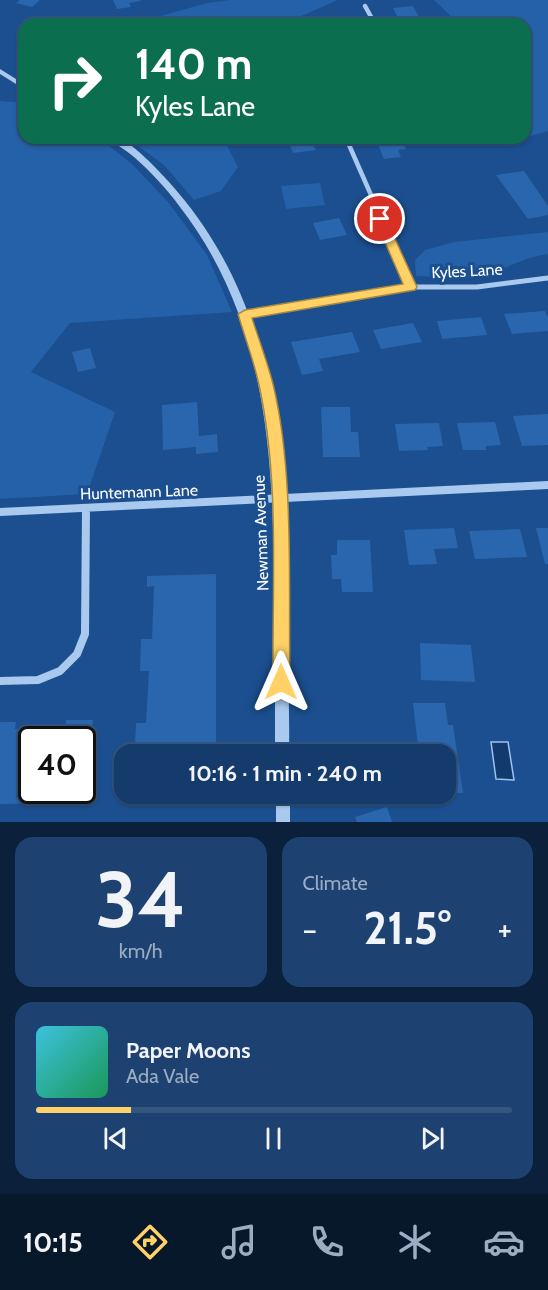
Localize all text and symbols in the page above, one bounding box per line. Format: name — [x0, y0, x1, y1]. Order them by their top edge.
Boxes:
text: 140 m — [135, 38, 252, 90]
icon: right — [36, 42, 114, 120]
text: Kyles Lane — [135, 90, 255, 123]
pin — [354, 193, 405, 244]
icon: arrive — [363, 202, 396, 235]
street label: Kyles Lane — [431, 260, 503, 282]
street label: Newman Avenue — [249, 475, 273, 591]
street label: Huntemann Lane — [80, 480, 198, 504]
position arrow — [249, 650, 313, 714]
speed limit sign: 40 — [18, 726, 96, 804]
text: 10:16 · 1 min · 240 m — [188, 760, 382, 787]
text: 34 — [96, 852, 186, 947]
text: Climate — [303, 871, 368, 895]
text: 21.5° — [363, 901, 451, 955]
text: − — [303, 909, 317, 949]
text: + — [497, 909, 512, 949]
text: km/h — [119, 939, 163, 963]
text: Paper Moons — [126, 1037, 250, 1064]
text: Ada Vale — [126, 1064, 199, 1088]
icon: previous — [99, 1122, 132, 1155]
icon: pause — [257, 1122, 290, 1155]
icon: next — [416, 1122, 449, 1155]
icon: directions — [129, 1221, 171, 1263]
icon: music — [218, 1221, 260, 1263]
icon: phone — [306, 1221, 348, 1263]
icon: climate — [394, 1221, 436, 1263]
icon: car — [483, 1221, 525, 1263]
text: 10:15 — [23, 1226, 83, 1259]

